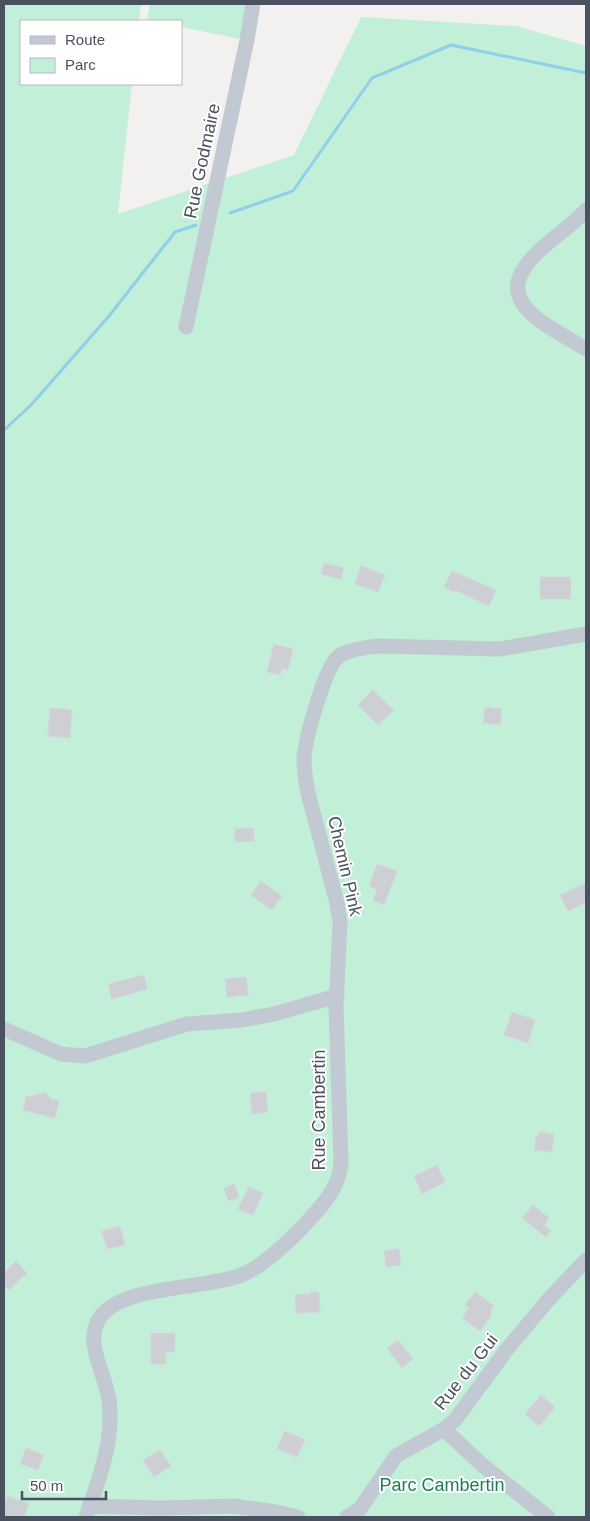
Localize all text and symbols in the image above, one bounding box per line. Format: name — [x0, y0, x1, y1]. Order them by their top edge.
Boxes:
legend — [20, 20, 182, 85]
text: Route — [65, 31, 105, 48]
text: Parc — [65, 56, 96, 73]
street label: Rue Godmaire — [180, 102, 224, 220]
street label: Chemin Pink — [324, 814, 366, 919]
street label: Rue Cambertin — [309, 1049, 329, 1171]
street label: Rue du Gui — [430, 1330, 502, 1414]
scale bar — [22, 1468, 106, 1500]
park label: Parc Cambertin — [379, 1475, 505, 1495]
text: 50 m — [30, 1477, 63, 1494]

